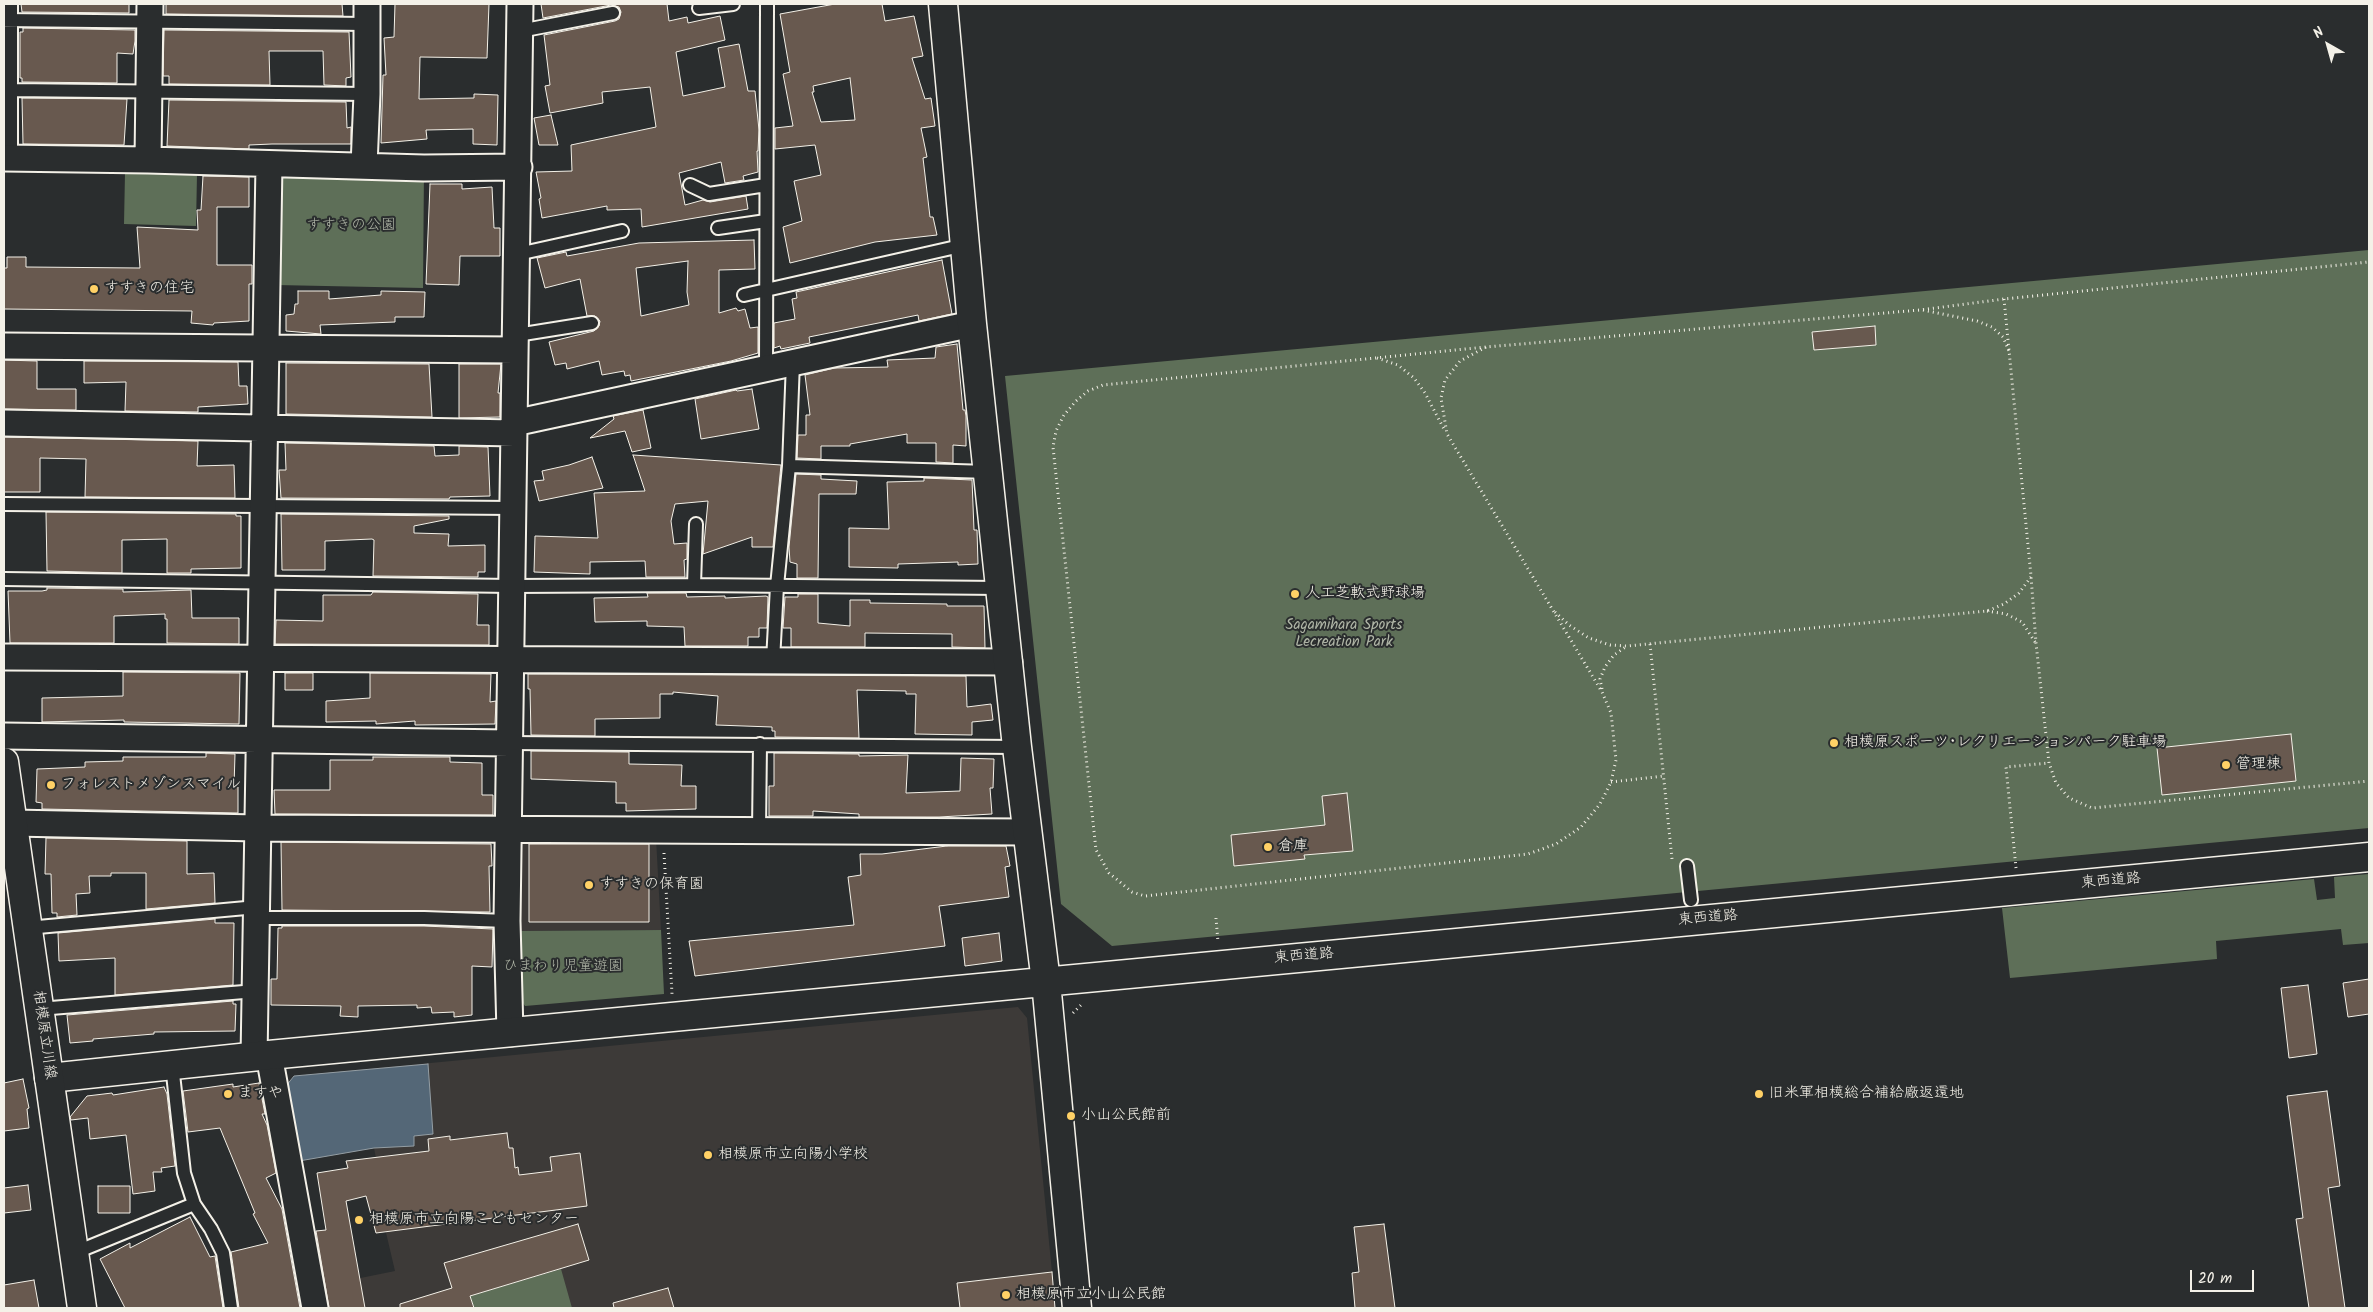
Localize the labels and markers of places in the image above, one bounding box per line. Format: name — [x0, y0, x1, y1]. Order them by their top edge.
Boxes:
place label: すすきの住宅 — [104, 280, 194, 298]
marker: すすきの住宅 — [88, 283, 100, 295]
place label: 人工芝軟式野球場 — [1305, 585, 1425, 603]
marker: 人工芝軟式野球場 — [1289, 588, 1301, 600]
place label: 相模原スポーツ･レクリエーションパーク駐車場 — [1844, 734, 2166, 752]
marker: 相模原スポーツ･レクリエーションパーク駐車場 — [1828, 737, 1840, 749]
place label: 管理棟 — [2236, 756, 2281, 774]
marker: 管理棟 — [2220, 759, 2232, 771]
place label: フォレストメゾンスマイル — [61, 776, 241, 794]
marker: フォレストメゾンスマイル — [45, 779, 57, 791]
place label: 倉庫 — [1278, 838, 1308, 856]
marker: 倉庫 — [1262, 841, 1274, 853]
place label: すすきの保育園 — [599, 876, 704, 894]
marker: すすきの保育園 — [583, 879, 595, 891]
place label: ますや — [238, 1085, 283, 1103]
place label: 旧米軍相模総合補給廠返還地 — [1769, 1085, 1964, 1103]
marker: ますや — [222, 1088, 234, 1100]
marker: 旧米軍相模総合補給廠返還地 — [1753, 1088, 1765, 1100]
place label: 小山公民館前 — [1081, 1107, 1171, 1125]
marker: 小山公民館前 — [1065, 1110, 1077, 1122]
place label: 相模原市立向陽小学校 — [718, 1146, 868, 1164]
marker: 相模原市立向陽小学校 — [702, 1149, 714, 1161]
place label: 相模原市立向陽こどもセンター — [369, 1211, 579, 1229]
marker: 相模原市立向陽こどもセンター — [353, 1214, 365, 1226]
place label: 相模原市立小山公民館 — [1016, 1286, 1166, 1304]
marker: 相模原市立小山公民館 — [1000, 1289, 1012, 1301]

